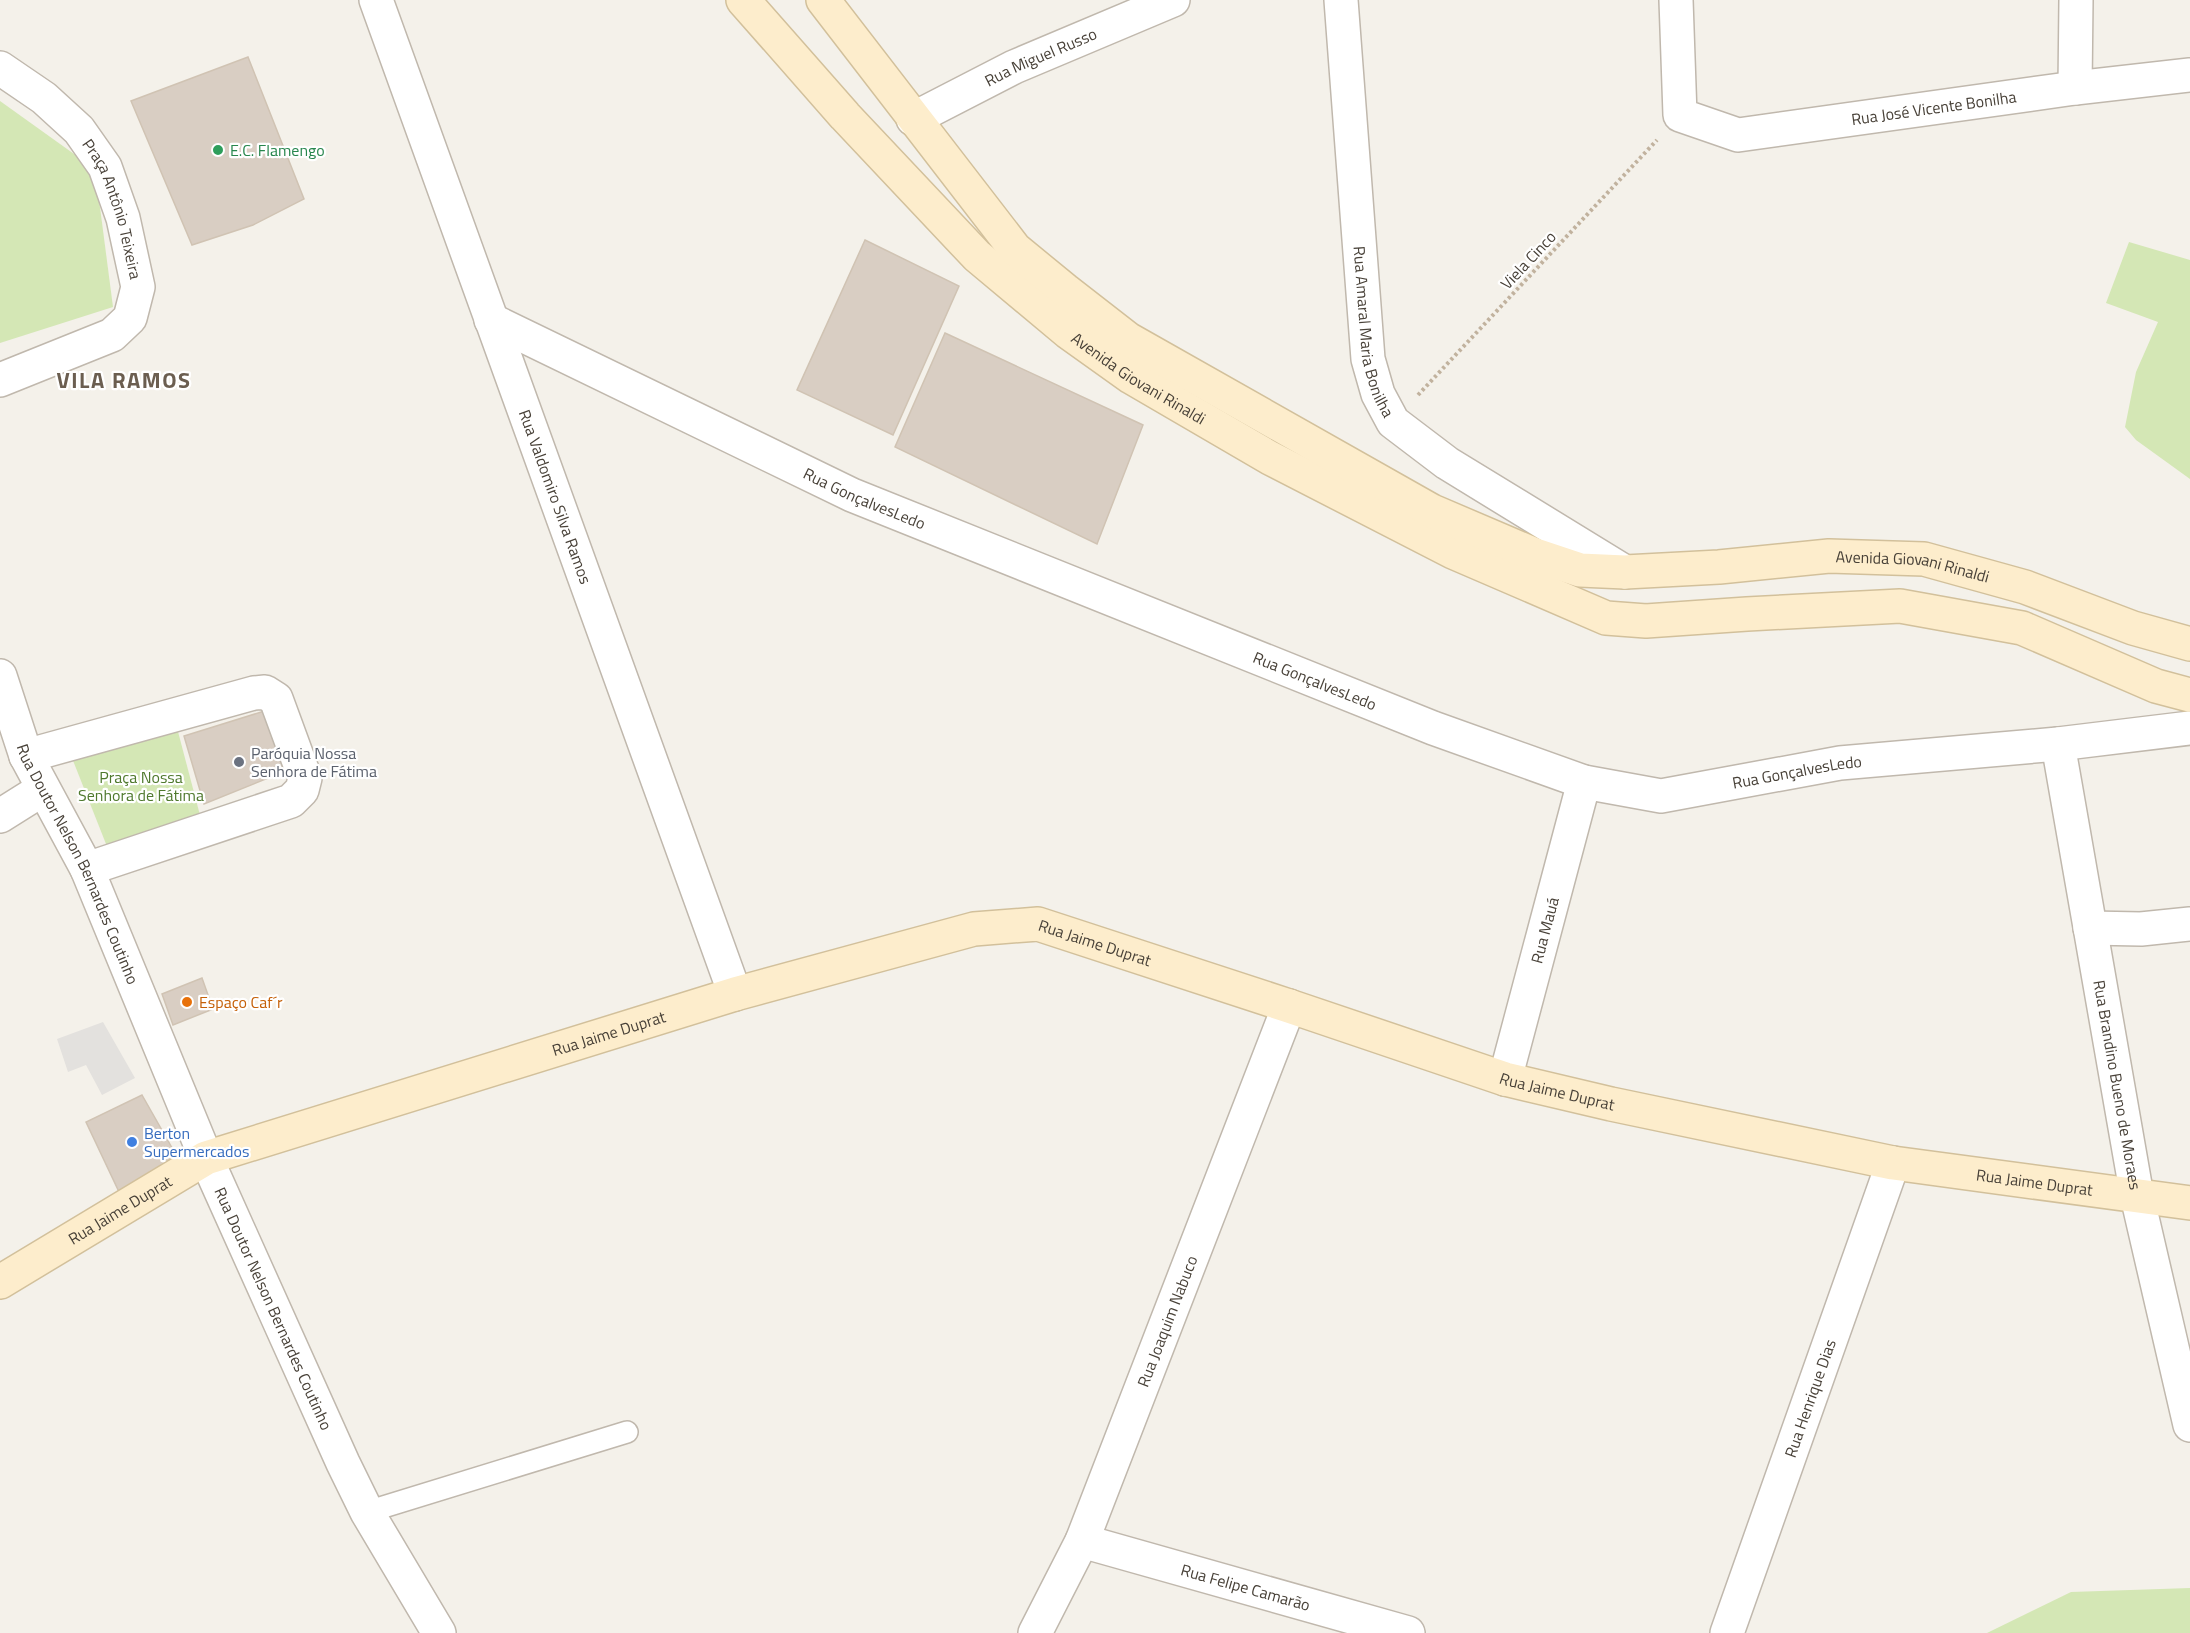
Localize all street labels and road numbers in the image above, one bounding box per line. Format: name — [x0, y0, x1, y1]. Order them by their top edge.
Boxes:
street label: Rua Miguel Russo — [980, 22, 1100, 92]
street label: Rua José Vicente Bonilha — [1850, 84, 2018, 131]
street label: Praça Antônio Teixeira — [77, 134, 148, 281]
street label: Viela Cinco — [1495, 225, 1561, 295]
street label: Rua Amaral Maria Bonilha — [1348, 245, 1400, 422]
street label: Avenida Giovani Rinaldi — [1066, 326, 1210, 430]
street label: Rua Valdomiro Silva Ramos — [513, 406, 598, 587]
street label: Rua GonçalvesLedo — [799, 461, 929, 535]
street label: Avenida Giovani Rinaldi — [1835, 544, 1992, 589]
street label: Rua GonçalvesLedo — [1250, 645, 1380, 716]
street label: Rua Doutor Nelson Bernardes Coutinho — [11, 741, 145, 988]
street label: Rua GonçalvesLedo — [1730, 749, 1863, 795]
street label: Rua Mauá — [1524, 894, 1565, 966]
street label: Rua Jaime Duprat — [1035, 913, 1155, 972]
street label: Rua Brandino Bueno de Moraes — [2087, 978, 2148, 1192]
street label: Rua Jaime Duprat — [549, 1004, 669, 1062]
street label: Rua Jaime Duprat — [1496, 1066, 1617, 1117]
street label: Rua Jaime Duprat — [1975, 1162, 2095, 1202]
street label: Rua Jaime Duprat — [63, 1169, 177, 1250]
street label: Rua Doutor Nelson Bernardes Coutinho — [209, 1183, 339, 1434]
street label: Rua Joaquim Nabuco — [1131, 1252, 1203, 1391]
street label: Rua Henrique Dias — [1778, 1336, 1842, 1461]
street label: Rua Felipe Camarão — [1178, 1557, 1313, 1617]

